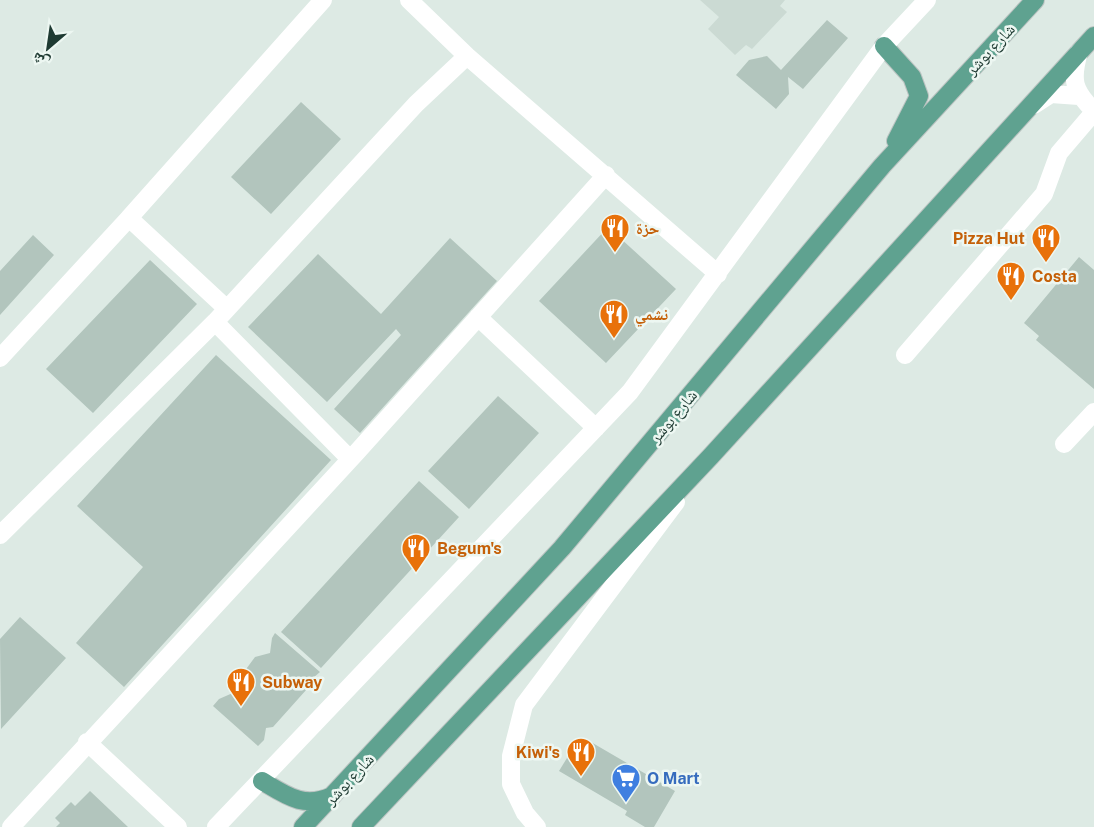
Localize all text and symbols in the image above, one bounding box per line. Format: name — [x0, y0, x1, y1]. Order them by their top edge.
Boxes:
north arrow — [18, 18, 78, 78]
street label: شارع بوشر — [961, 20, 1020, 80]
text: ش — [29, 48, 53, 73]
restaurant icon: حزة — [599, 212, 631, 254]
place label: حزة — [636, 219, 660, 238]
restaurant icon: Pizza Hut — [1030, 222, 1062, 264]
place label: Pizza Hut — [953, 229, 1025, 248]
restaurant icon: Costa — [995, 260, 1027, 302]
place label: Costa — [1032, 267, 1077, 286]
restaurant icon: نشمي — [598, 298, 630, 340]
place label: نشمي — [635, 305, 668, 327]
street label: شارع بوشر — [645, 386, 702, 448]
restaurant icon: Begum's — [400, 532, 432, 574]
place label: Begum's — [437, 539, 502, 558]
restaurant icon: Subway — [225, 666, 257, 708]
place label: Subway — [262, 673, 322, 692]
restaurant icon: Kiwi's — [565, 736, 597, 778]
place label: Kiwi's — [516, 743, 560, 762]
street label: شارع بوشر — [320, 750, 379, 810]
supermarket icon: O Mart — [610, 762, 642, 804]
place label: O Mart — [647, 769, 700, 788]

